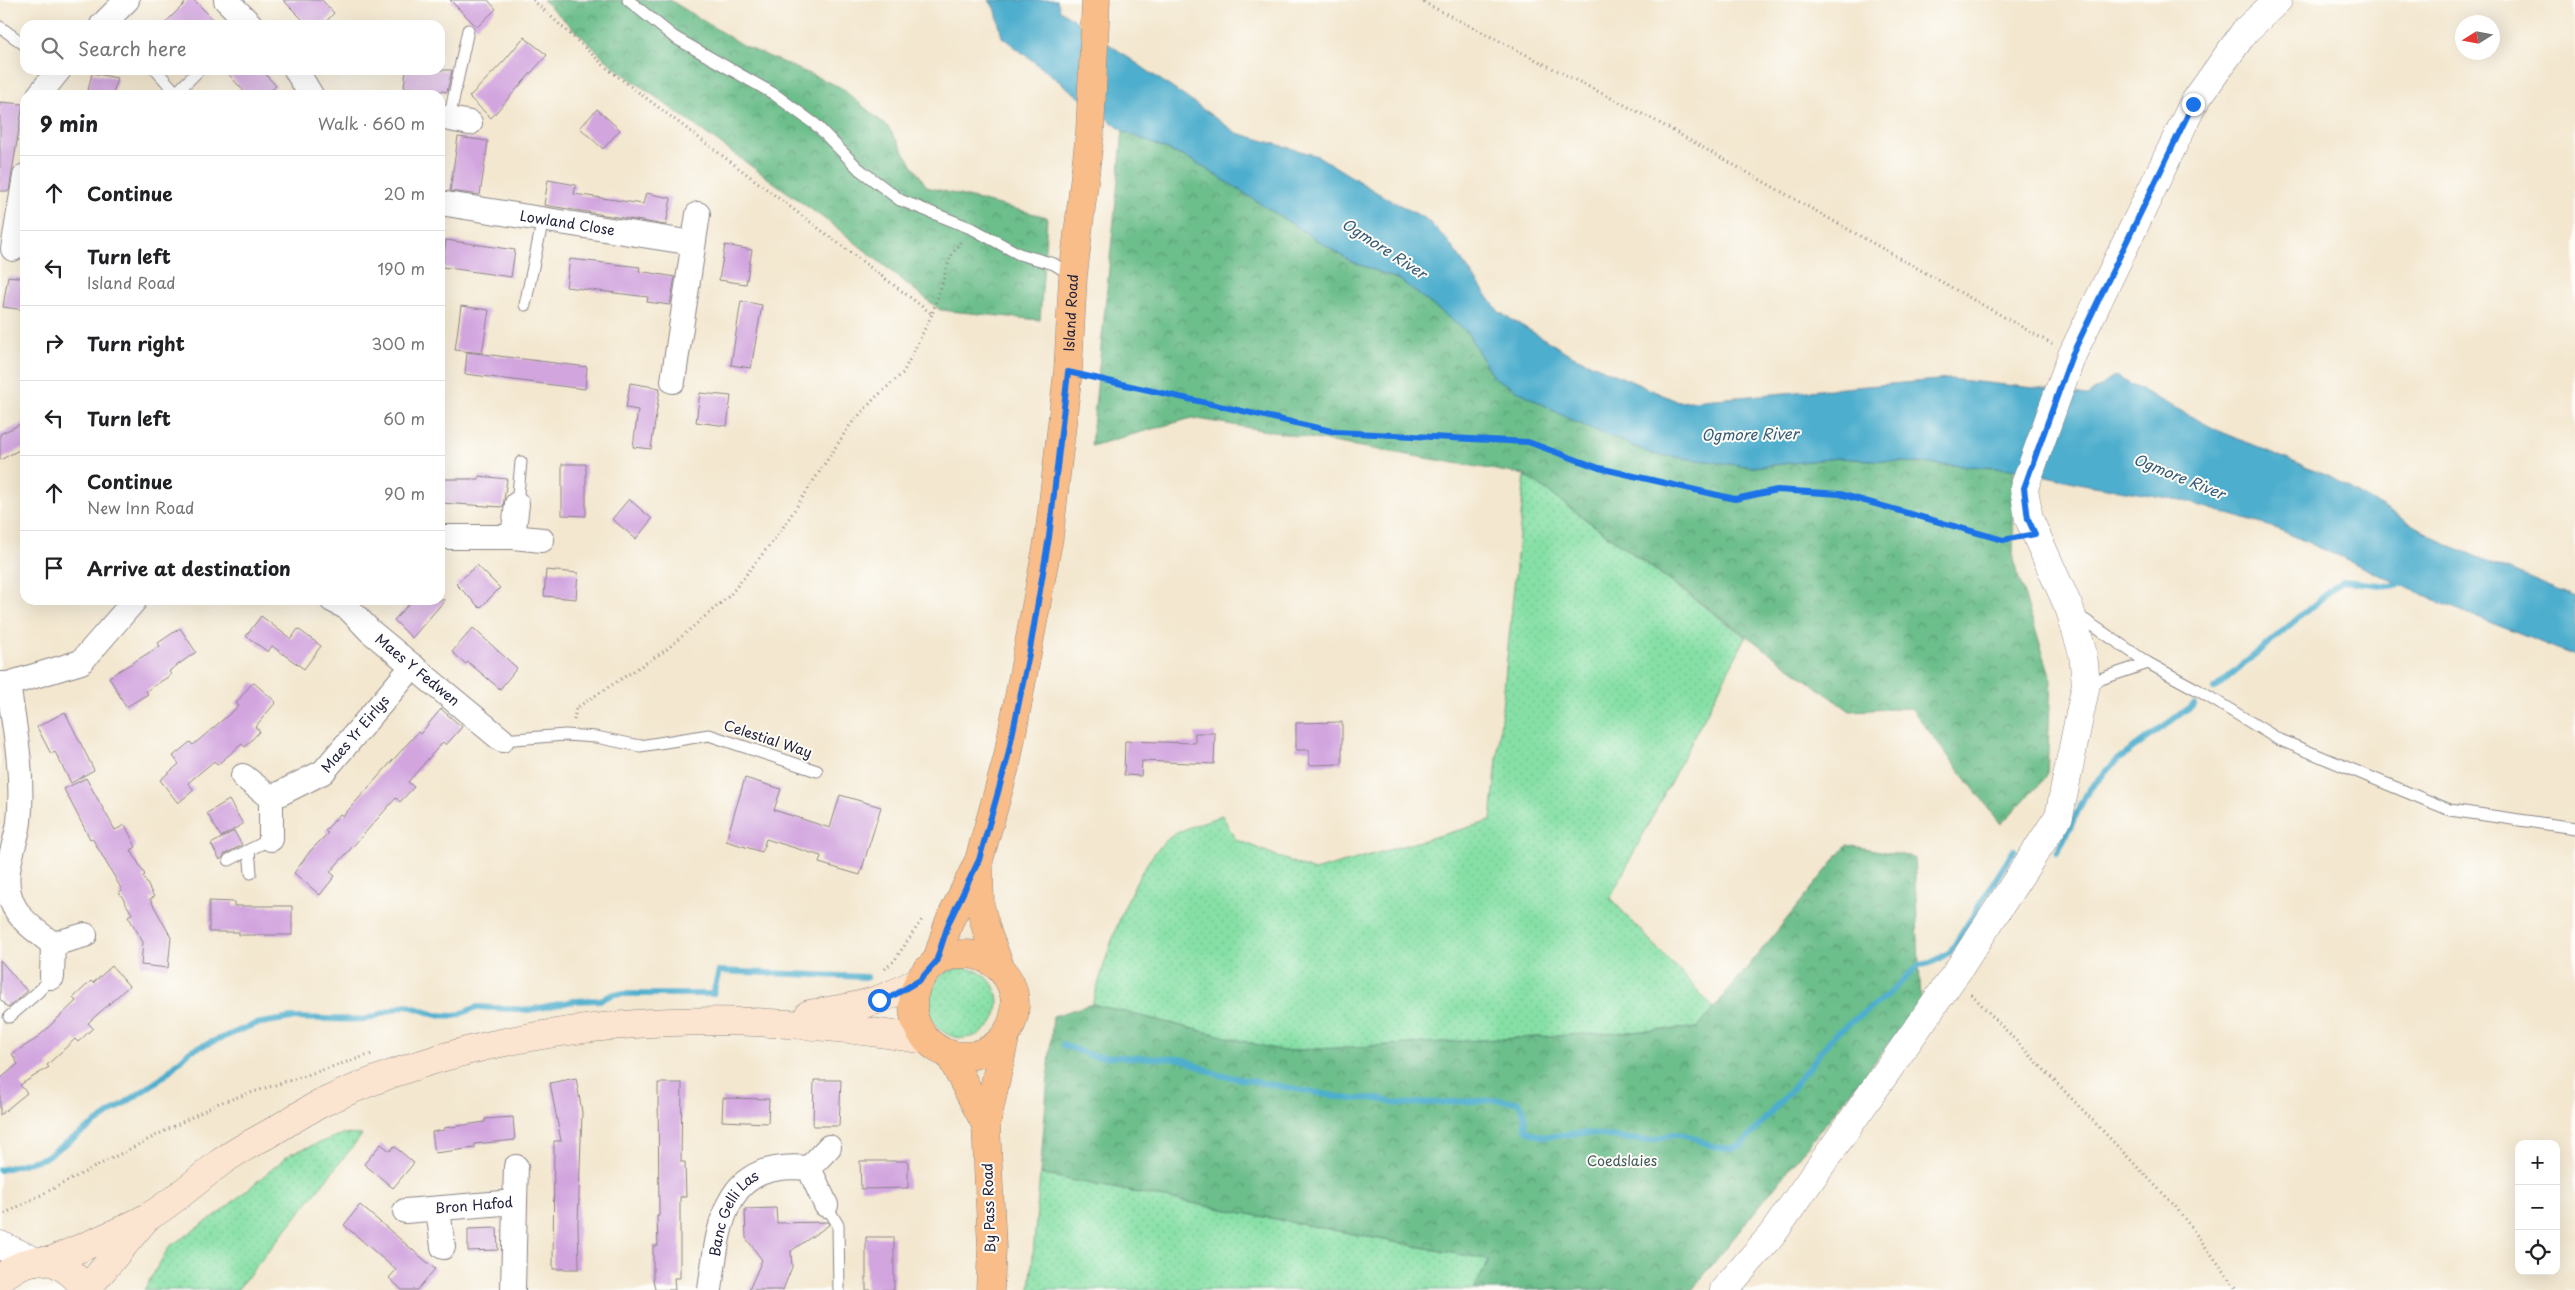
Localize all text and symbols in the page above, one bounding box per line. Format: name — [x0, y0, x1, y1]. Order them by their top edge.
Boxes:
north arrow — [2455, 15, 2500, 60]
search box — [20, 20, 445, 75]
icon: search — [38, 34, 66, 62]
text: Search here — [78, 34, 187, 62]
route end — [2182, 93, 2205, 116]
text: 9 min — [40, 107, 98, 139]
text: Walk · 660 m — [318, 111, 425, 135]
icon: ahead — [40, 179, 68, 207]
text: Continue — [87, 179, 173, 207]
text: 20 m — [384, 181, 425, 205]
street label: Lowland Close — [519, 205, 616, 240]
water label: Ogmore River — [1338, 212, 1434, 285]
text: Turn left — [87, 242, 171, 270]
icon: left — [40, 254, 68, 282]
text: 190 m — [377, 256, 425, 280]
text: Island Road — [87, 270, 176, 294]
street label: Island Road — [1058, 273, 1083, 352]
icon: right — [40, 329, 68, 357]
text: Turn right — [87, 329, 185, 357]
text: 300 m — [371, 331, 425, 355]
icon: left — [40, 404, 68, 432]
text: Turn left — [87, 404, 171, 432]
text: 60 m — [383, 406, 425, 430]
water label: Ogmore River — [1701, 421, 1801, 446]
water label: Ogmore River — [2130, 447, 2231, 505]
text: Continue — [87, 467, 173, 495]
icon: ahead — [40, 479, 68, 507]
text: 90 m — [384, 481, 425, 505]
text: New Inn Road — [87, 495, 194, 519]
icon: arrive — [40, 554, 68, 582]
text: Arrive at destination — [87, 554, 291, 582]
street label: Maes Y Fedwen — [371, 629, 464, 711]
street label: Maes Yr Eirlys — [316, 690, 394, 777]
street label: Celestial Way — [721, 714, 815, 763]
route start — [868, 989, 891, 1012]
map controls — [2515, 1140, 2560, 1275]
button: + — [2515, 1140, 2560, 1185]
park label: Coedslaies — [1587, 1150, 1657, 1171]
street label: By Pass Road — [976, 1163, 1001, 1253]
street label: Banc Gelli Las — [704, 1165, 762, 1258]
button: − — [2515, 1185, 2560, 1230]
street label: Bron Hafod — [434, 1191, 514, 1219]
button: locate — [2515, 1230, 2560, 1275]

